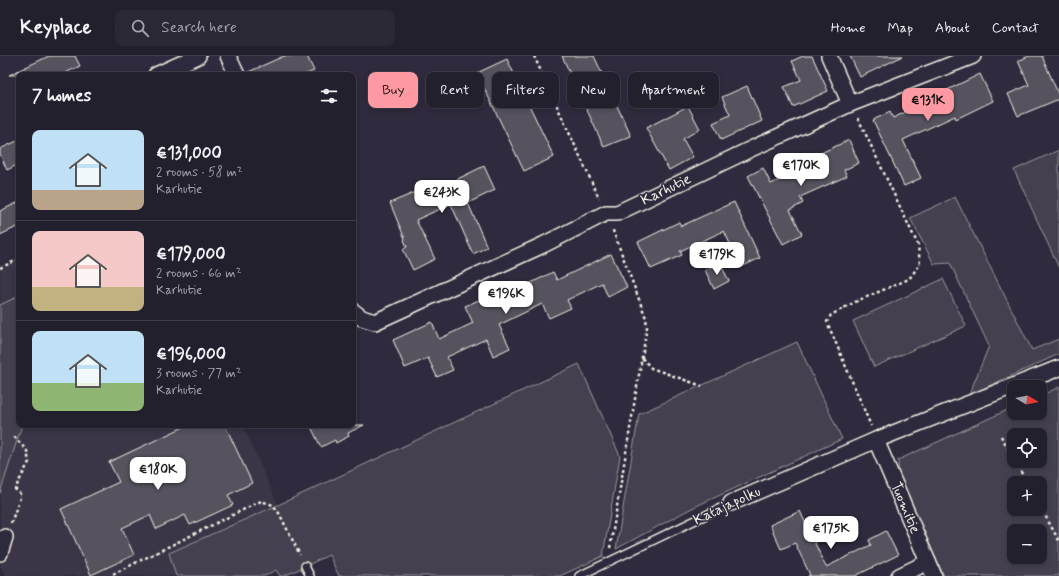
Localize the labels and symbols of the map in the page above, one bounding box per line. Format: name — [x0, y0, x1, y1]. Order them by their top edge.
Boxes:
pin: €131K — [900, 88, 956, 122]
pin: €170K — [773, 153, 829, 187]
street label: Karhutie — [638, 169, 694, 211]
pin: €243K — [414, 180, 470, 214]
pin: €179K — [689, 242, 745, 276]
pin: €196K — [478, 281, 534, 315]
north arrow — [1007, 380, 1047, 420]
pin: €180K — [130, 457, 186, 491]
street label: Tuomitie — [885, 479, 925, 537]
street label: Katajapolku — [690, 482, 764, 530]
pin: €175K — [803, 516, 859, 550]

